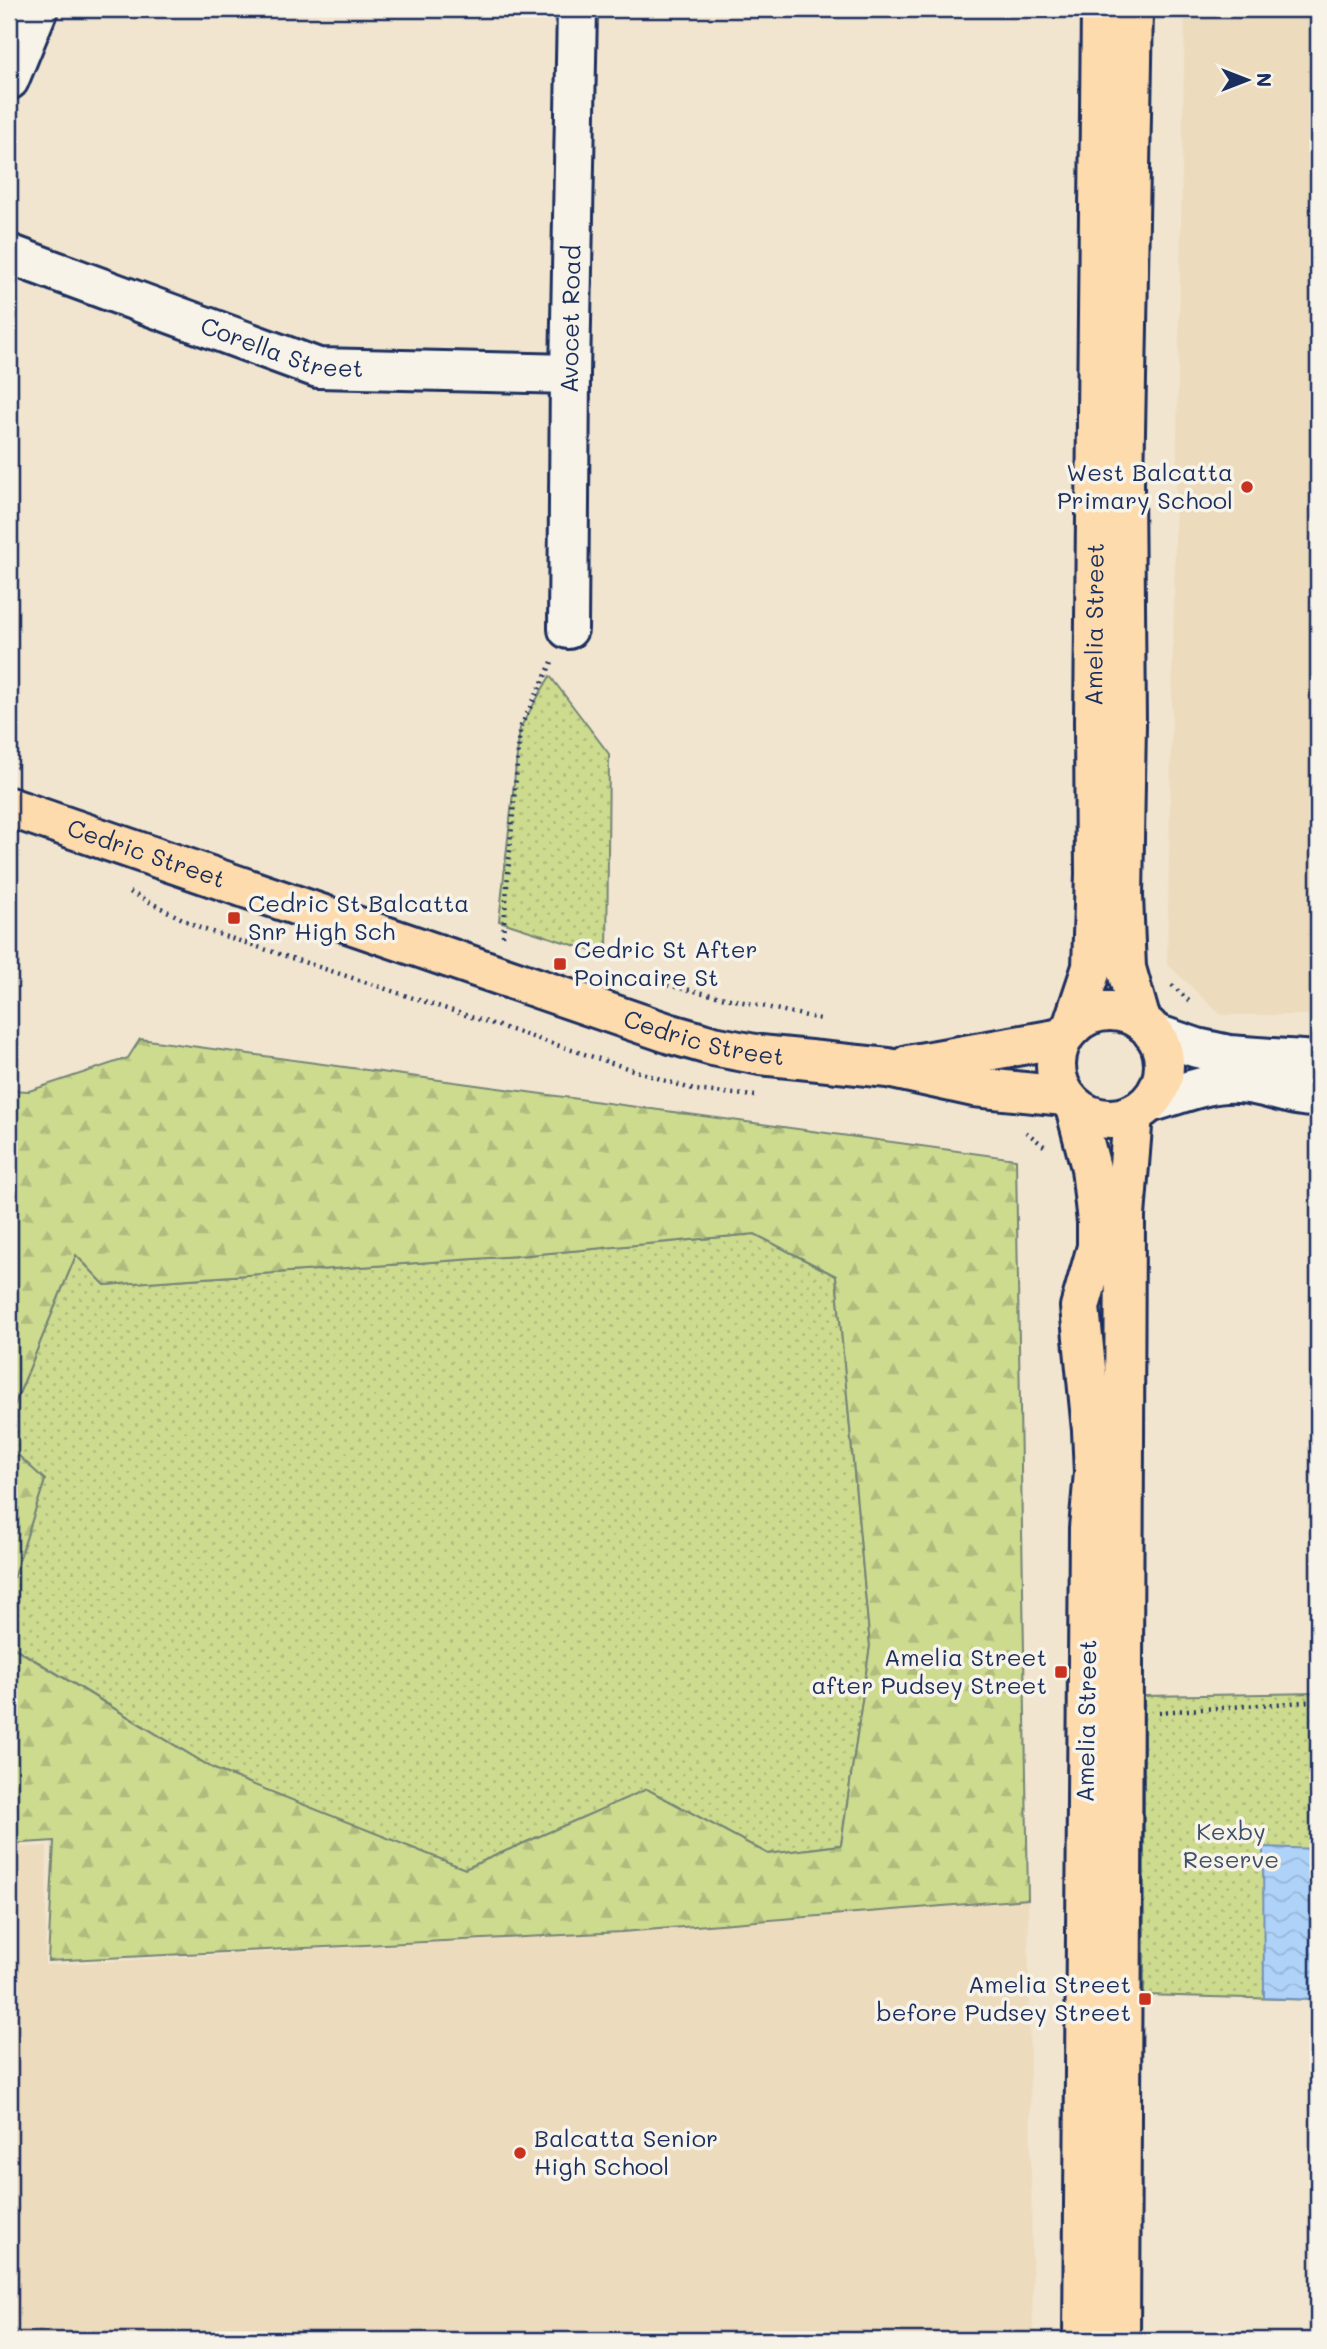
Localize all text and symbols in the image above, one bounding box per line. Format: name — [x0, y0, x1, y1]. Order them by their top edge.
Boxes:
north arrow — [1212, 46, 1282, 116]
text: N — [1252, 73, 1277, 87]
street label: Avocet Road — [553, 245, 586, 393]
street label: Corella Street — [197, 309, 364, 383]
place label: West Balcatta Primary School — [1057, 456, 1233, 515]
marker: West Balcatta Primary School — [1239, 479, 1255, 495]
street label: Amelia Street — [1077, 543, 1110, 706]
street label: Cedric Street — [64, 811, 230, 894]
place label: Cedric St Balcatta Snr High Sch — [248, 887, 469, 946]
marker: Cedric St Balcatta Snr High Sch — [226, 910, 242, 926]
place label: Cedric St After Poincaire St — [574, 933, 758, 992]
marker: Cedric St After Poincaire St — [552, 956, 568, 972]
street label: Cedric Street — [620, 1002, 786, 1071]
street label: Amelia Street — [1069, 1639, 1102, 1803]
place label: Amelia Street after Pudsey Street — [811, 1641, 1047, 1700]
marker: Amelia Street after Pudsey Street — [1053, 1664, 1069, 1680]
park label: Kexby Reserve — [1183, 1815, 1279, 1874]
place label: Amelia Street before Pudsey Street — [877, 1968, 1131, 2027]
marker: Amelia Street before Pudsey Street — [1137, 1991, 1153, 2007]
place label: Balcatta Senior High School — [534, 2122, 718, 2181]
marker: Balcatta Senior High School — [512, 2145, 528, 2161]

